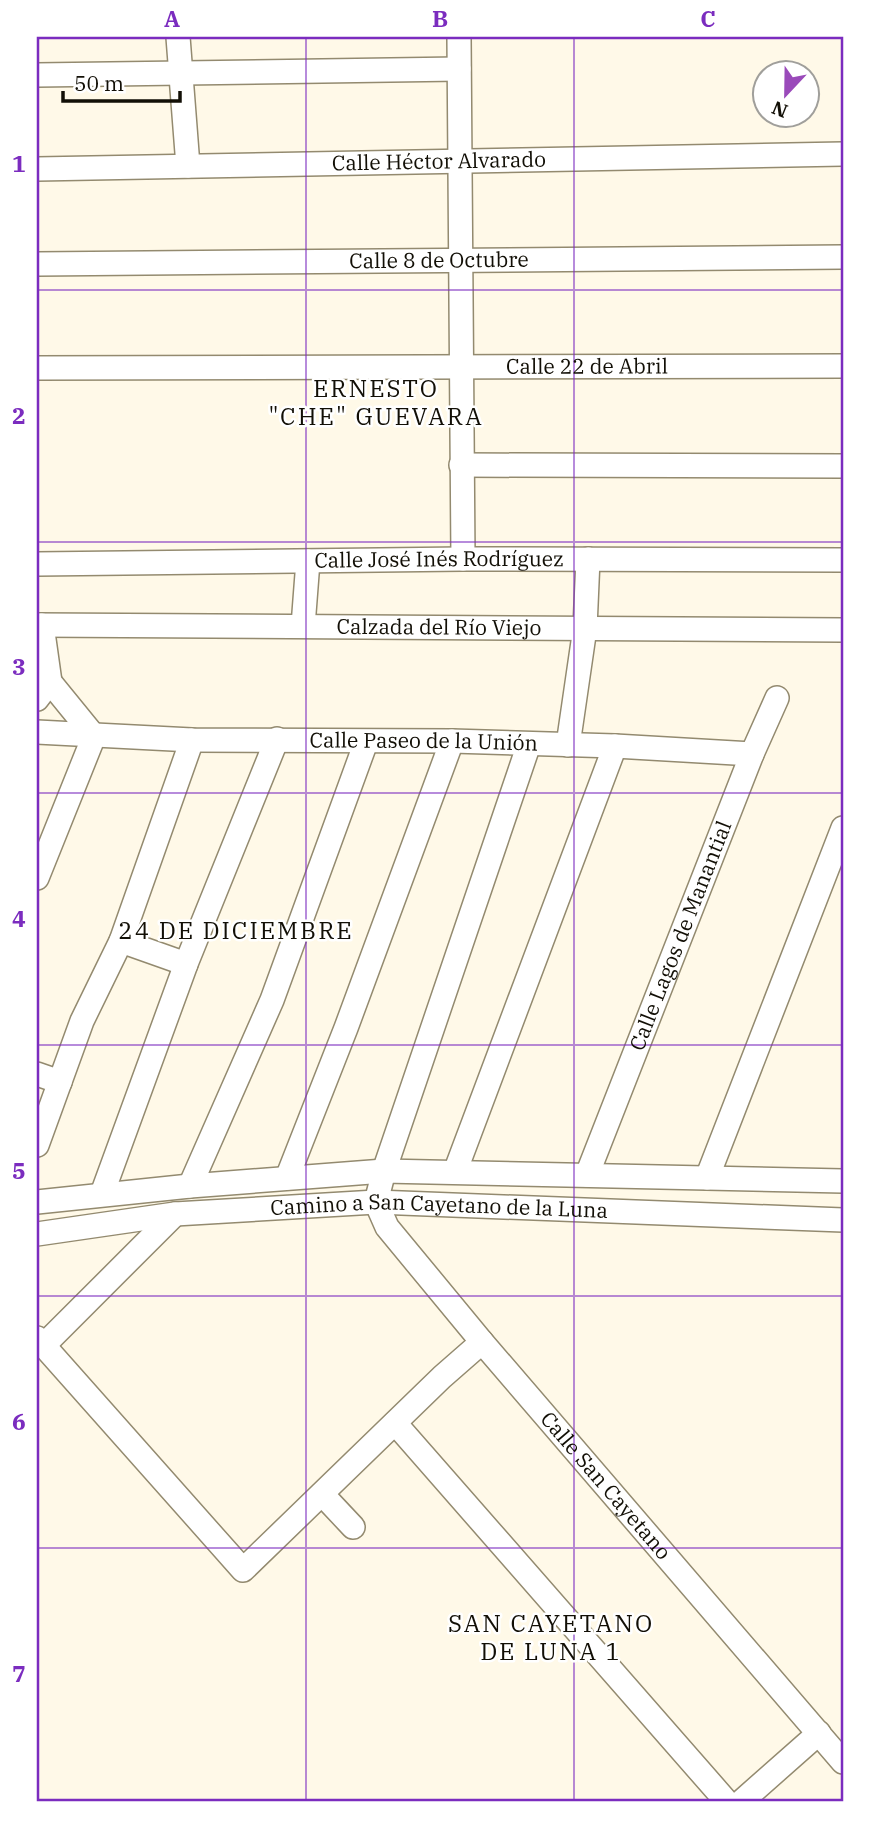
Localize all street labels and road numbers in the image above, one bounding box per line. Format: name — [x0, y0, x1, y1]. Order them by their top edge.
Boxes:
street label: Calle Héctor Alvarado — [332, 145, 546, 177]
street label: Calle 8 de Octubre — [349, 245, 529, 274]
street label: Calle 22 de Abril — [506, 351, 668, 380]
street label: Calle José Inés Rodríguez — [314, 544, 564, 574]
street label: Calzada del Río Viejo — [336, 612, 542, 641]
street label: Calle Paseo de la Unión — [309, 725, 538, 757]
street label: Calle Lagos de Manantial — [622, 816, 738, 1054]
street label: Camino a San Cayetano de la Luna — [270, 1187, 609, 1224]
street label: Calle San Cayetano — [535, 1405, 678, 1565]

